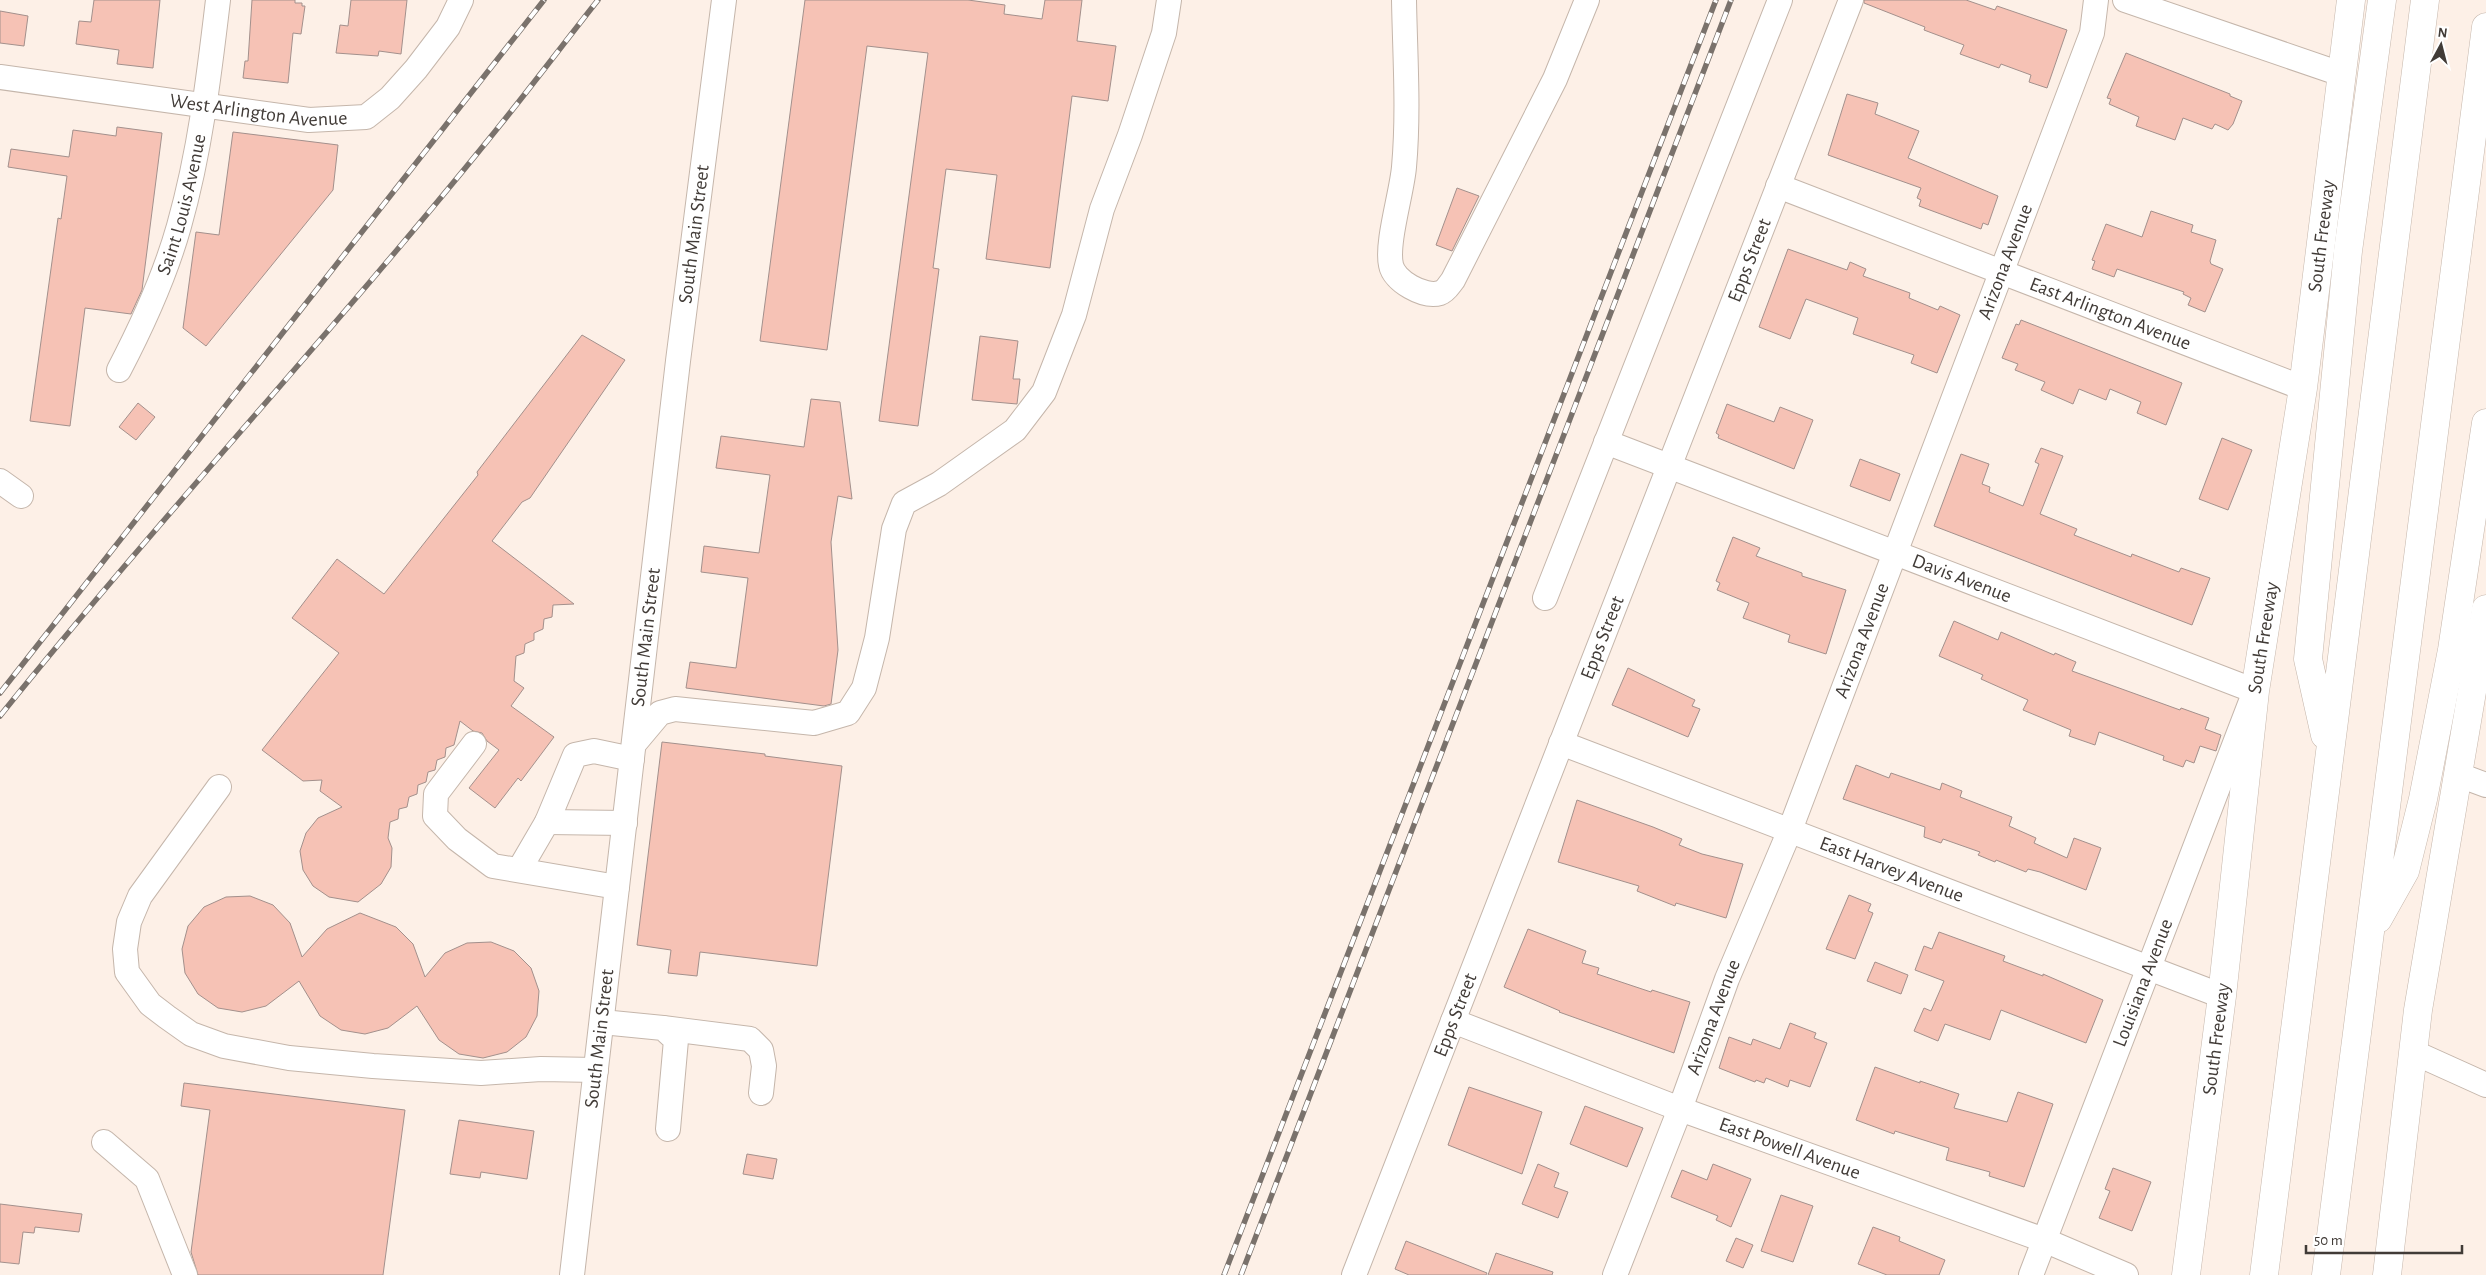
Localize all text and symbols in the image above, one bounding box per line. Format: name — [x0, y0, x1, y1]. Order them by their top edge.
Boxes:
north arrow — [2416, 20, 2466, 70]
text: N — [2437, 26, 2448, 41]
street label: West Arlington Avenue — [169, 91, 348, 130]
street label: Saint Louis Avenue — [154, 132, 209, 278]
street label: South Main Street — [675, 163, 713, 305]
street label: South Freeway — [2305, 178, 2339, 293]
street label: Arizona Avenue — [1974, 201, 2036, 322]
street label: Epps Street — [1724, 215, 1775, 305]
street label: East Arlington Avenue — [2027, 274, 2194, 354]
street label: Davis Avenue — [1909, 550, 2014, 606]
street label: South Main Street — [628, 566, 664, 708]
street label: Arizona Avenue — [1831, 580, 1893, 701]
street label: South Freeway — [2245, 580, 2282, 695]
street label: Epps Street — [1577, 593, 1628, 682]
street label: East Harvey Avenue — [1817, 833, 1966, 906]
street label: Louisiana Avenue — [2109, 916, 2177, 1050]
street label: Arizona Avenue — [1683, 956, 1744, 1078]
street label: South Main Street — [581, 967, 617, 1109]
street label: Epps Street — [1430, 970, 1481, 1060]
street label: South Freeway — [2199, 981, 2233, 1096]
street label: East Powell Avenue — [1716, 1114, 1863, 1183]
scale bar — [2306, 1222, 2462, 1254]
text: 50 m — [2314, 1233, 2343, 1248]

